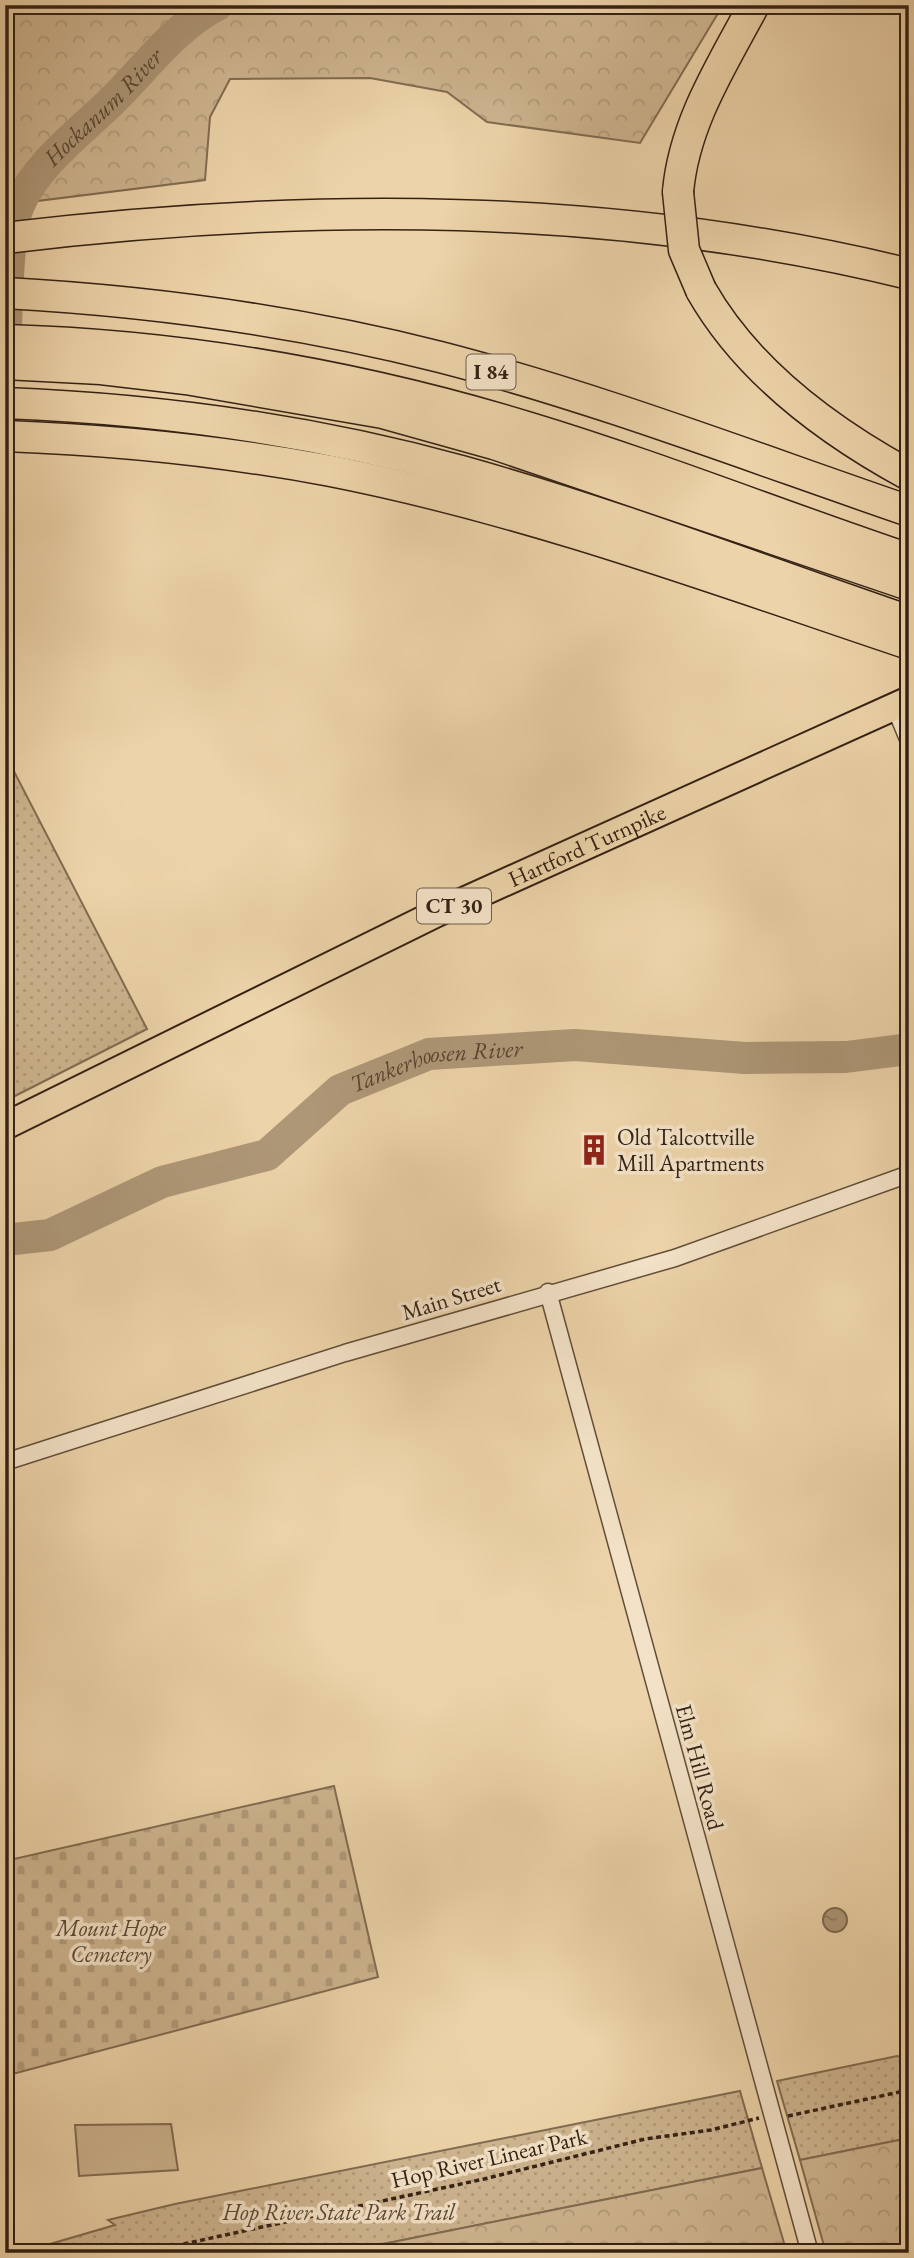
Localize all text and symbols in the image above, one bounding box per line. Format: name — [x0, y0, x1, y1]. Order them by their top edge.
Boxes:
water label: Hockanum River — [36, 40, 170, 173]
road number: I 84 — [466, 354, 516, 390]
street label: Hartford Turnpike — [503, 797, 670, 894]
road number: CT 30 — [417, 888, 491, 923]
water label: Tankerhoosen River — [345, 1032, 525, 1099]
place label: Old Talcottville Mill Apartments — [617, 1122, 764, 1178]
building icon: Old Talcottville Mill Apartments — [577, 1133, 611, 1167]
street label: Main Street — [398, 1268, 505, 1327]
street label: Elm Hill Road — [669, 1701, 731, 1834]
park label: Mount Hope Cemetery — [54, 1913, 167, 1969]
street label: Hop River Linear Park — [388, 2121, 591, 2195]
park label: Hop River State Park Trail — [222, 2197, 456, 2227]

